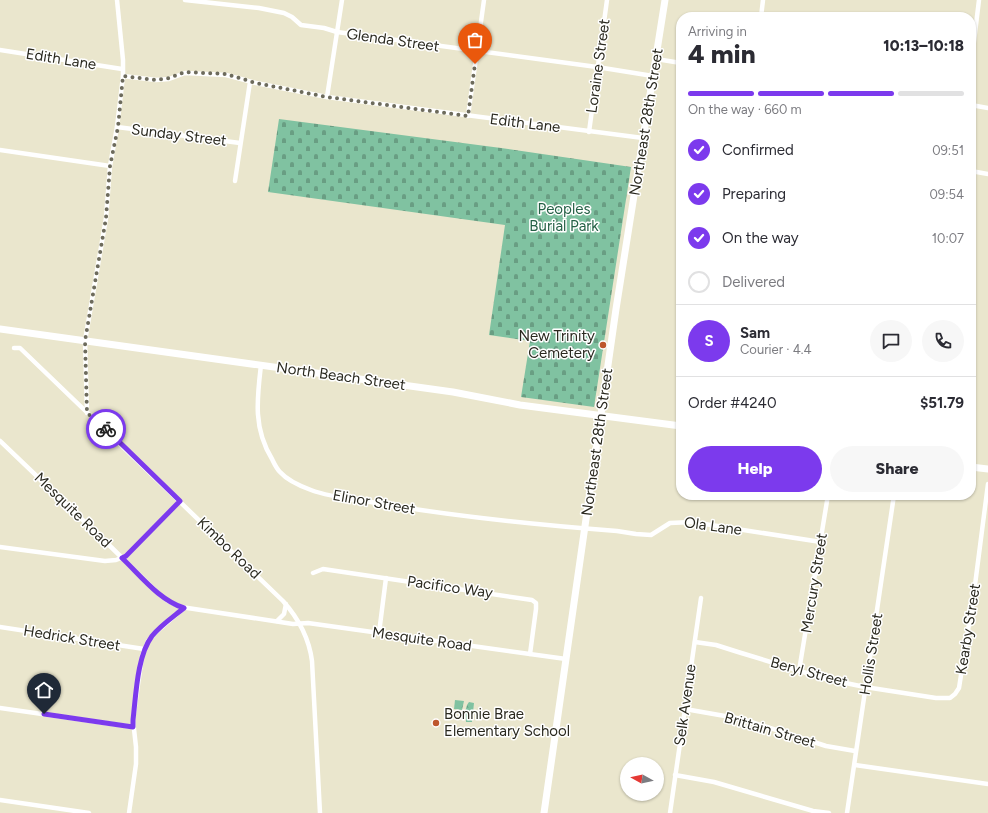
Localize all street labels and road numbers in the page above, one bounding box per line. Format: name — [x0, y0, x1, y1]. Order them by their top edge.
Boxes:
street label: Loraine Street — [582, 17, 614, 114]
street label: Glenda Street — [345, 25, 441, 55]
street label: Edith Lane — [25, 45, 97, 73]
street label: Northeast 28th Street — [625, 47, 667, 197]
street label: Edith Lane — [489, 110, 561, 136]
street label: Sunday Street — [130, 120, 228, 150]
street label: North Beach Street — [275, 358, 407, 394]
street label: Northeast 28th Street — [578, 367, 616, 517]
street label: Mesquite Road — [31, 469, 115, 551]
street label: Elinor Street — [331, 486, 417, 518]
street label: Kimbo Road — [194, 513, 264, 583]
street label: Ola Lane — [683, 513, 743, 539]
street label: Mercury Street — [797, 531, 831, 634]
street label: Pacifico Way — [406, 572, 494, 602]
street label: Kearby Street — [952, 582, 984, 676]
street label: Hollis Street — [856, 611, 886, 696]
street label: Hedrick Street — [22, 621, 122, 655]
street label: Mesquite Road — [371, 623, 473, 655]
street label: Beryl Street — [768, 653, 850, 691]
street label: Selk Avenue — [670, 663, 700, 747]
street label: Brittain Street — [722, 708, 818, 752]

